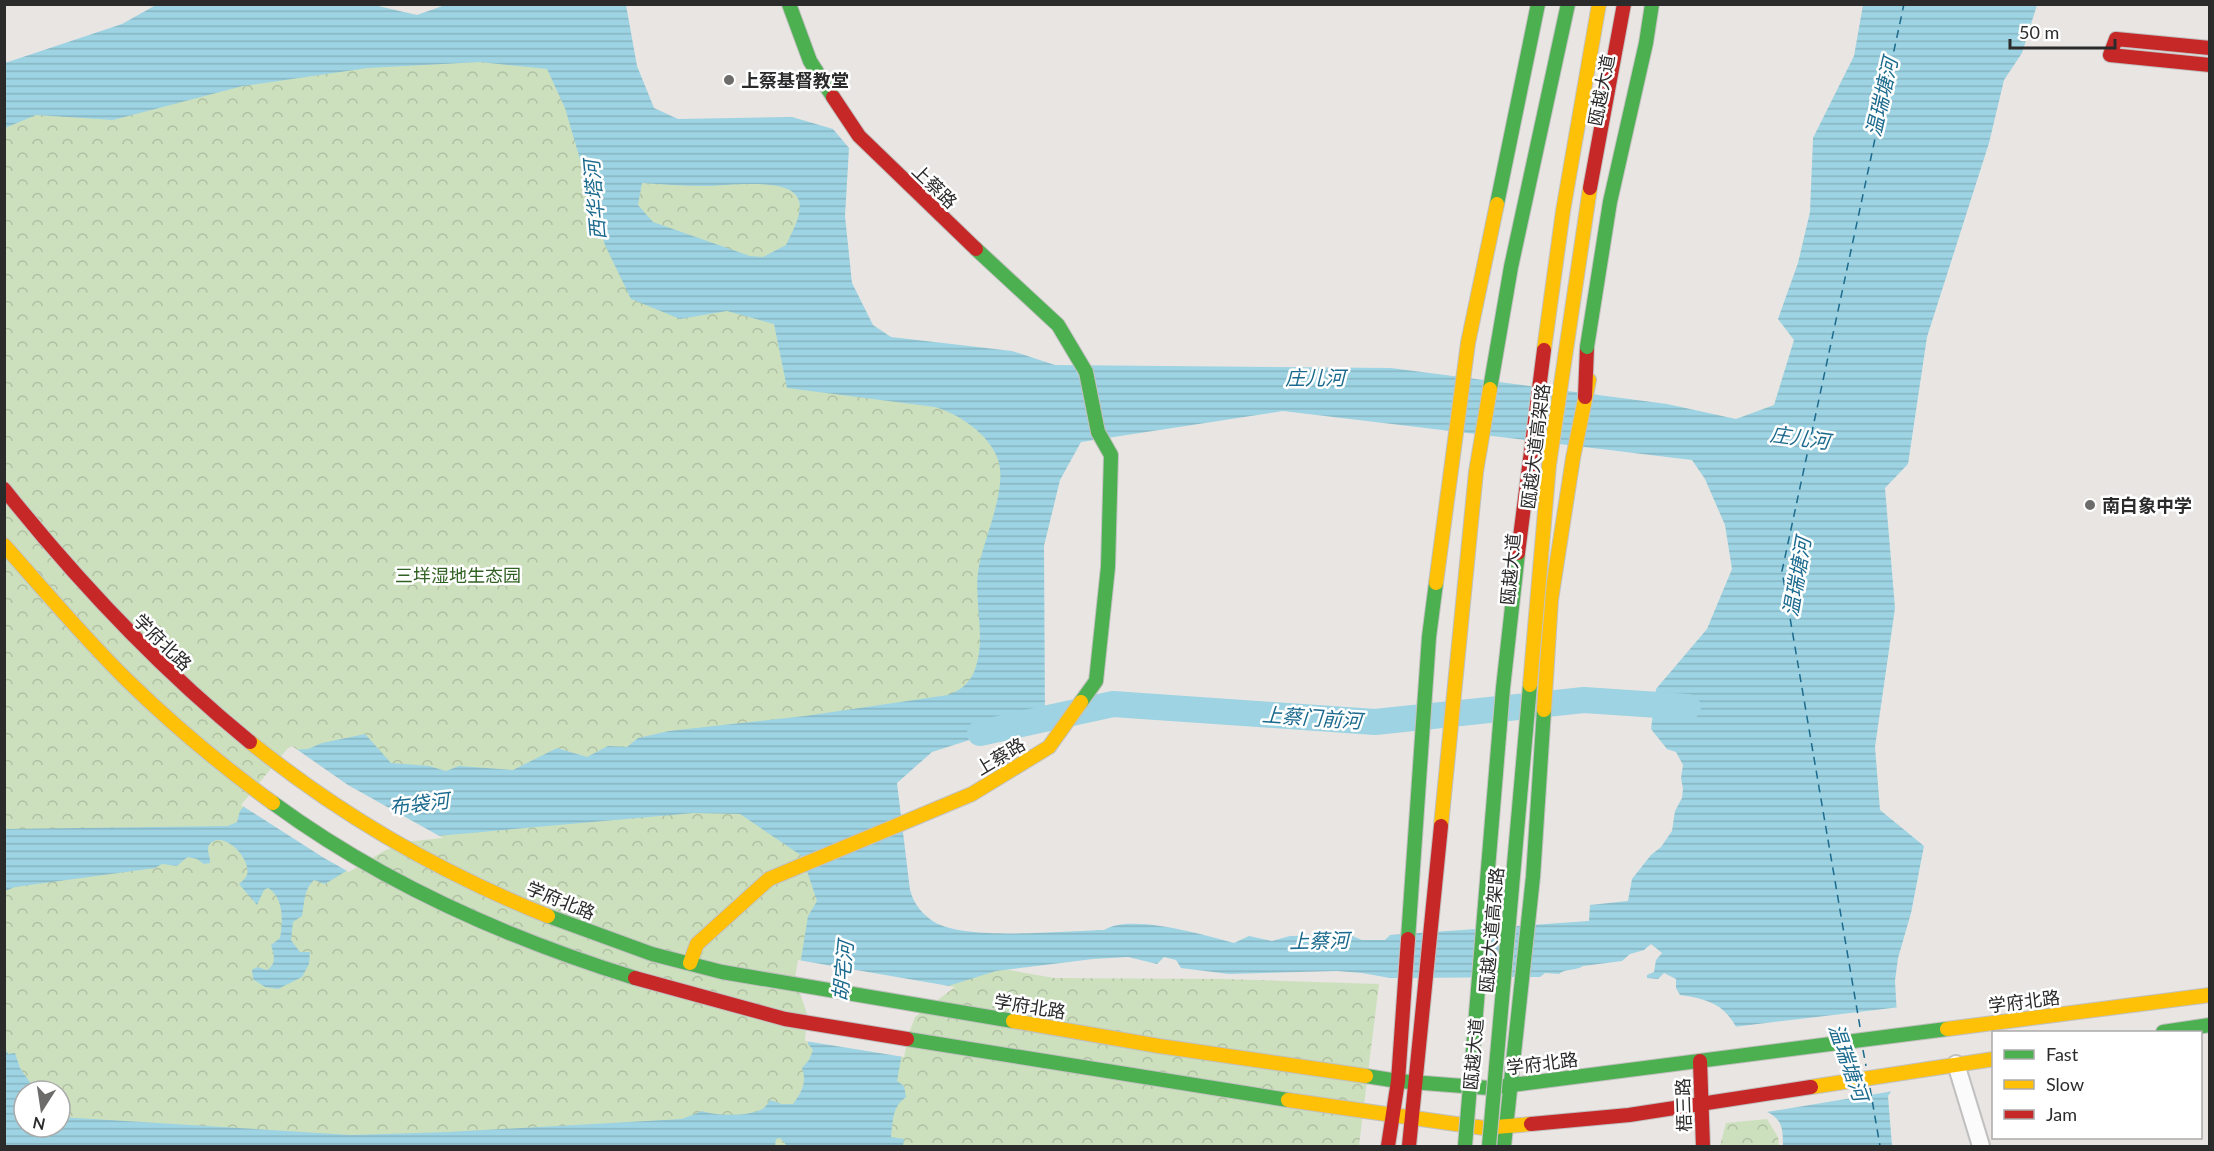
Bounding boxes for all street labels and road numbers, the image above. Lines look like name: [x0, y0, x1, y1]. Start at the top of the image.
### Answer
street label: 瓯越大道: [1583, 53, 1619, 127]
street label: 上蔡路: [908, 159, 962, 213]
street label: 瓯越大道高架路: [1516, 382, 1554, 510]
street label: 瓯越大道: [1496, 532, 1524, 606]
street label: 学府北路: [129, 609, 197, 675]
street label: 上蔡路: [971, 733, 1029, 779]
street label: 瓯越大道高架路: [1475, 866, 1507, 994]
street label: 学府北路: [524, 876, 598, 924]
street label: 学府北路: [1987, 986, 2061, 1016]
street label: 学府北路: [993, 990, 1067, 1022]
street label: 瓯越大道: [1459, 1017, 1487, 1091]
street label: 学府北路: [1505, 1048, 1579, 1078]
street label: 梧三路: [1671, 1078, 1695, 1132]

